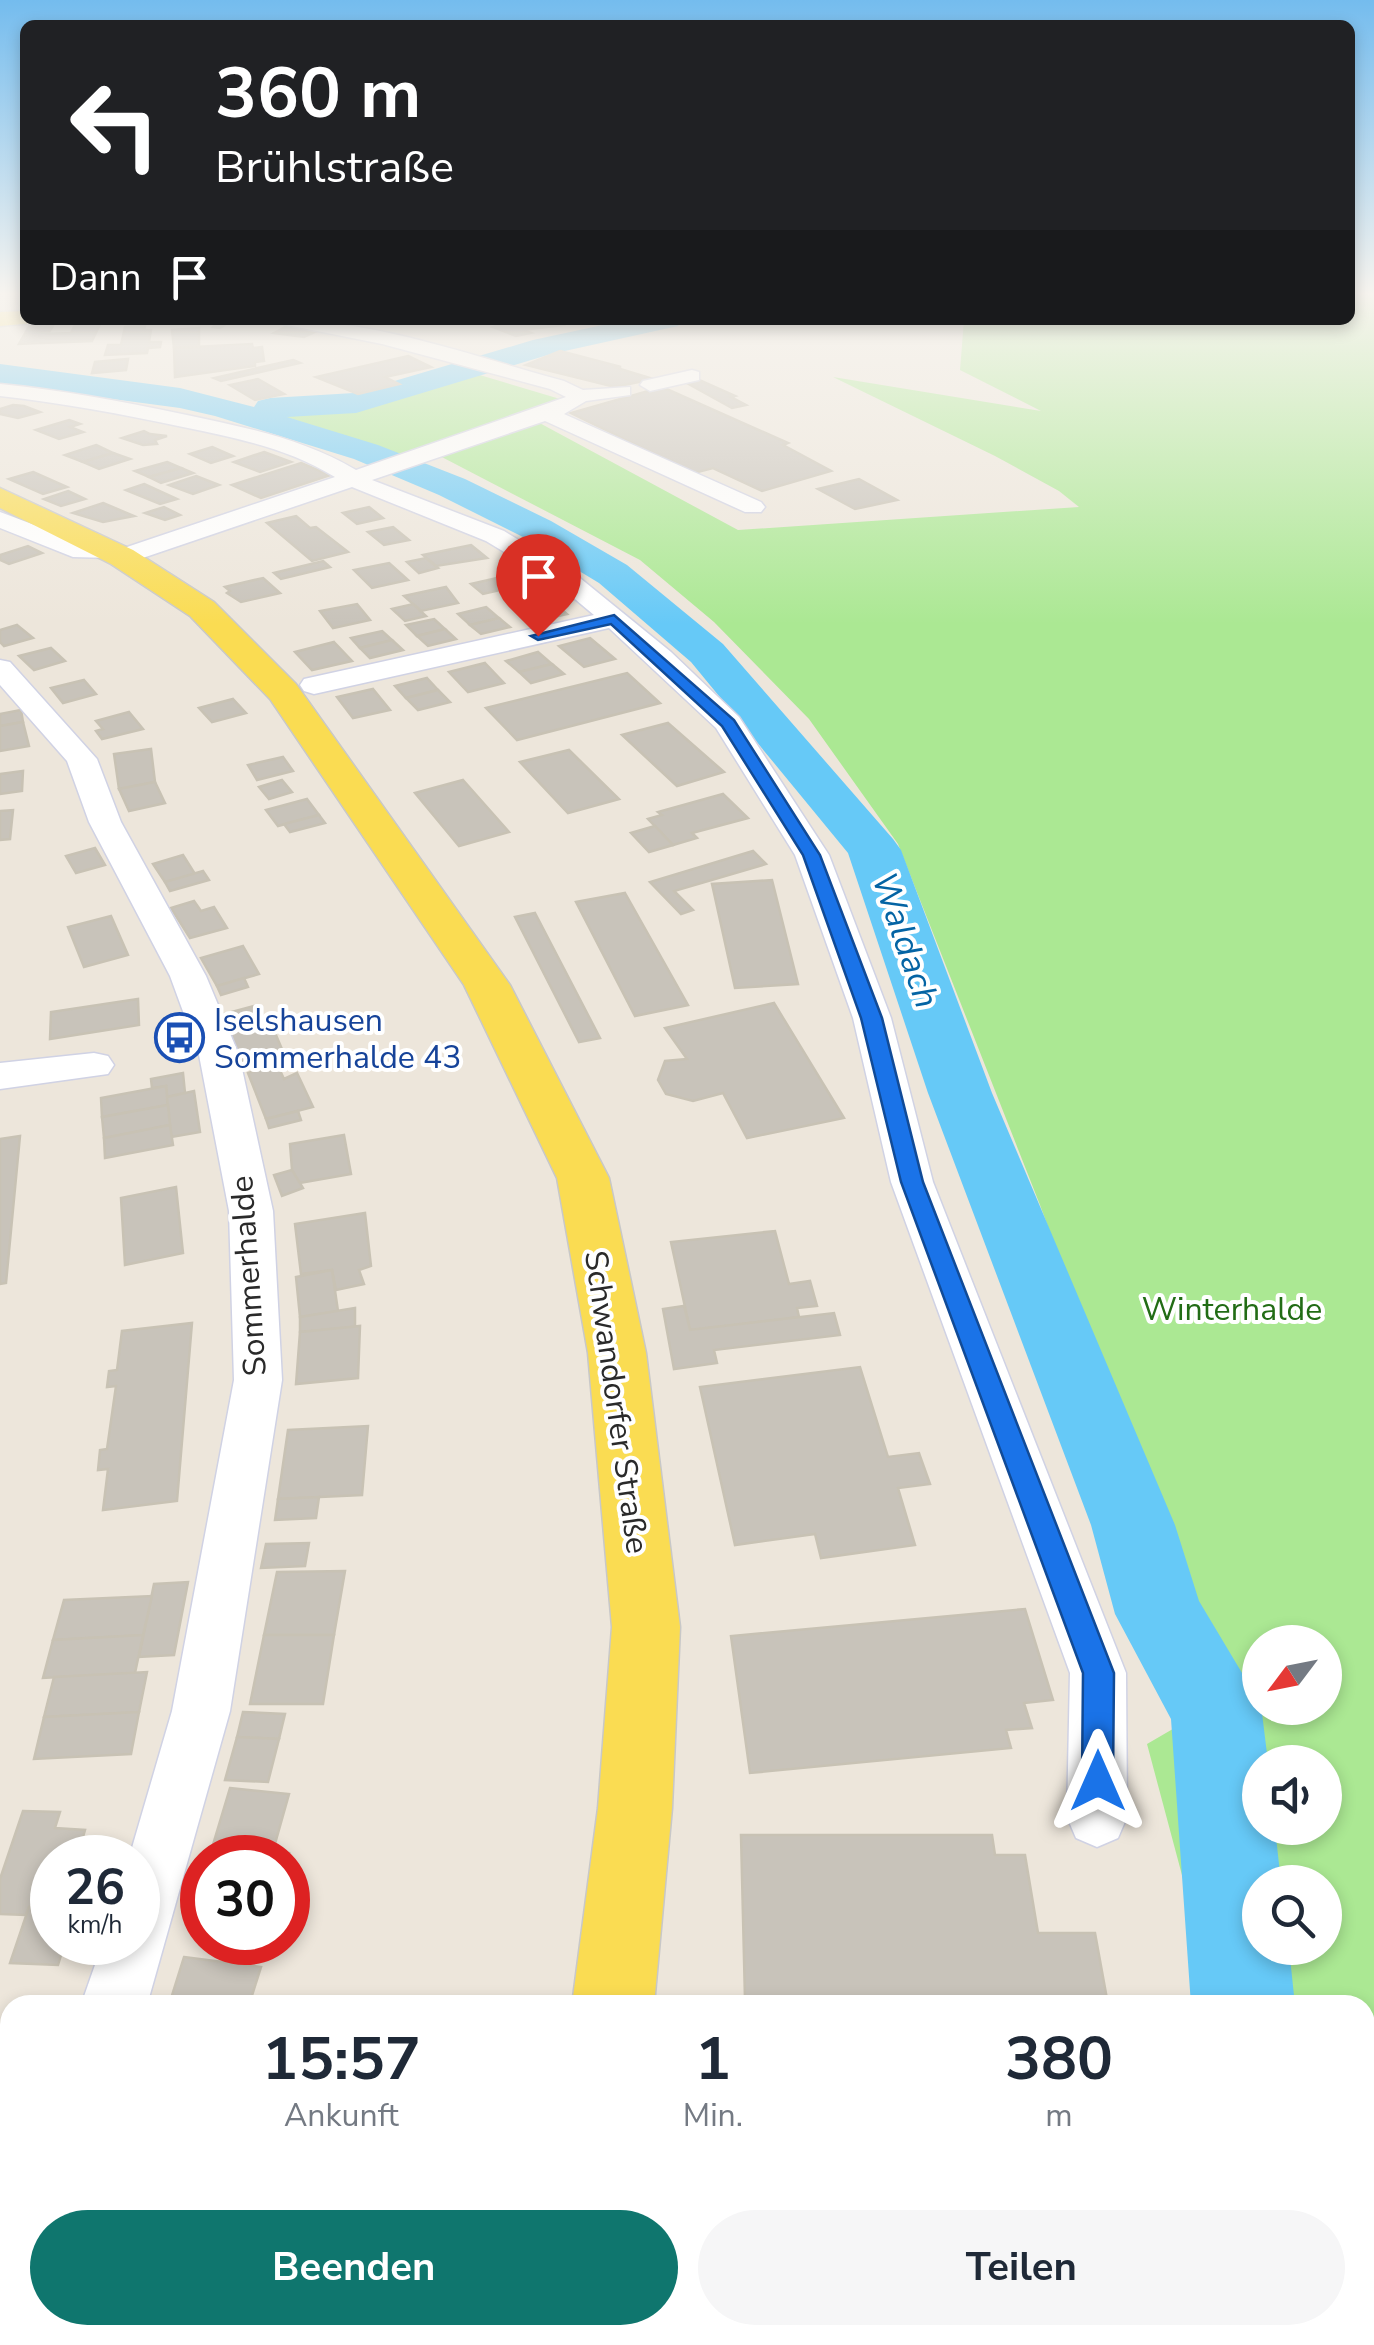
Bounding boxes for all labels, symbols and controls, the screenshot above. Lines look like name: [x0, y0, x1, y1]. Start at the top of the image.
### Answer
text: 360 m: [215, 46, 421, 142]
icon: left: [50, 60, 180, 190]
text: Brühlstraße: [215, 137, 454, 198]
icon: arrive: [162, 250, 217, 305]
text: Dann: [50, 252, 142, 303]
pin: [496, 534, 581, 637]
icon: arrive: [511, 549, 566, 604]
water label: Waldach: [860, 866, 951, 1014]
place label: Iselshausen Sommerhalde 43: [214, 999, 462, 1079]
bus stop icon: Iselshausen Sommerhalde 43: [153, 1012, 205, 1064]
street label: Sommerhalde: [220, 1174, 277, 1378]
street label: Schwandorfer Straße: [574, 1248, 659, 1556]
park label: Winterhalde: [1142, 1288, 1322, 1331]
north arrow: [1242, 1625, 1342, 1725]
map controls: [1242, 1625, 1342, 1965]
position arrow: [1046, 1729, 1150, 1833]
button: sound: [1242, 1745, 1342, 1845]
speed limit sign: 30: [180, 1835, 310, 1965]
text: 26: [65, 1853, 125, 1922]
button: search: [1242, 1865, 1342, 1965]
text: km/h: [67, 1908, 123, 1942]
text: 15:57: [262, 2018, 421, 2100]
text: 1: [695, 2018, 731, 2100]
text: 380: [1005, 2018, 1113, 2100]
text: Ankunft: [284, 2094, 399, 2137]
text: Min.: [683, 2094, 743, 2137]
text: m: [1045, 2094, 1073, 2137]
button: Beenden: [30, 2210, 678, 2325]
button: Teilen: [698, 2210, 1345, 2325]

